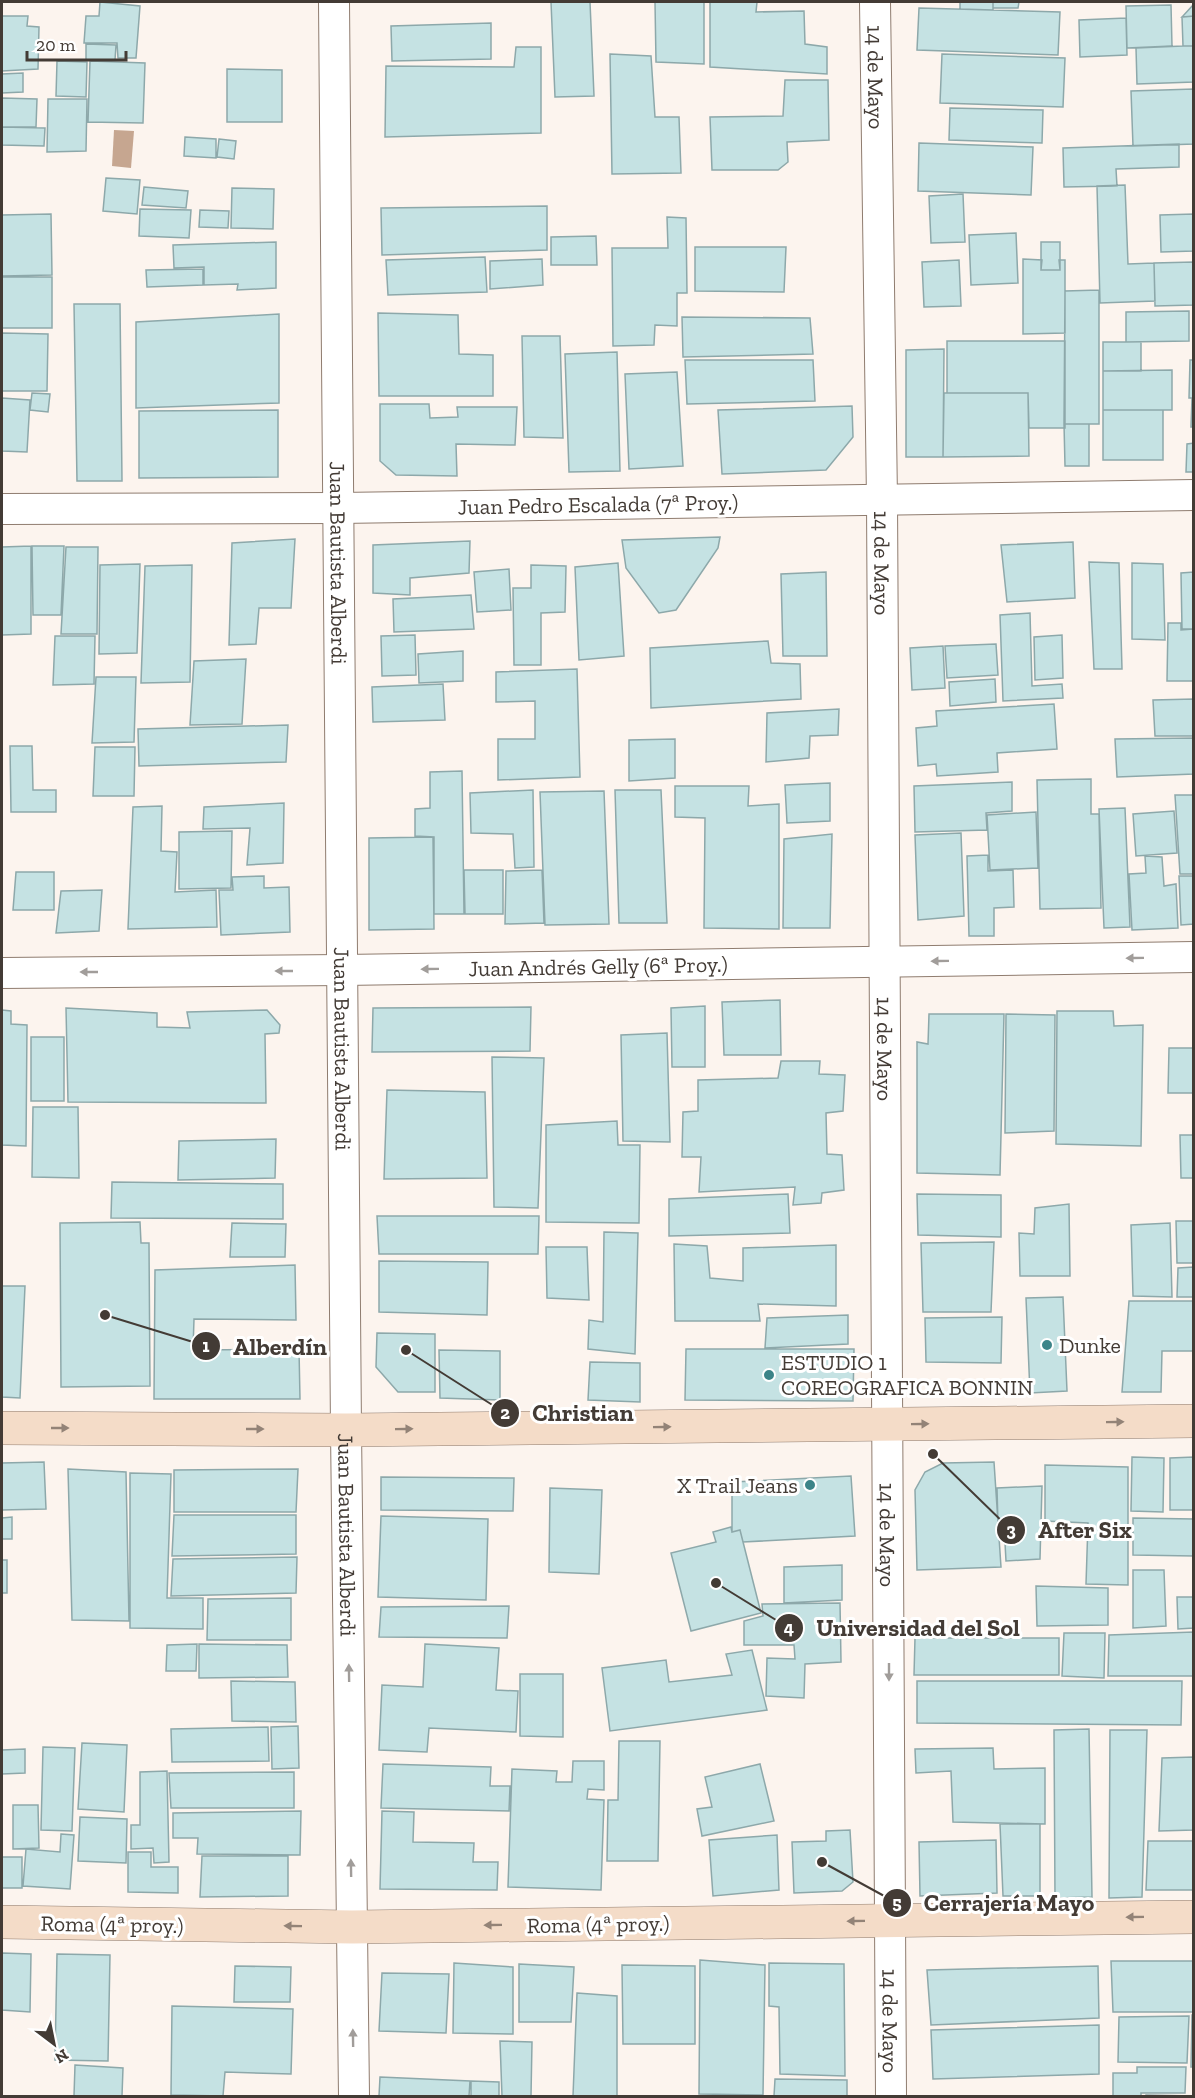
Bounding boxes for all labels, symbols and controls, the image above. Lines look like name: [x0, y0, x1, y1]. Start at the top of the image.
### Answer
scale bar: [27, 24, 126, 62]
street label: 14 de Mayo: [861, 25, 890, 129]
text: 20 m: [36, 34, 76, 56]
street label: Juan Bautista Alberdi: [324, 461, 353, 665]
street label: Juan Pedro Escalada (7ª Proy.): [457, 489, 739, 520]
street label: 14 de Mayo: [868, 511, 896, 615]
street label: Juan Bautista Alberdi: [328, 947, 357, 1151]
street label: Juan Andrés Gelly (6ª Proy.): [468, 951, 728, 982]
one-way arrow: [1126, 953, 1145, 962]
one-way arrow: [931, 956, 950, 966]
one-way arrow: [421, 964, 440, 974]
one-way arrow: [275, 966, 294, 976]
one-way arrow: [80, 967, 99, 977]
street label: 14 de Mayo: [871, 997, 898, 1101]
callout: Alberdín: [191, 1325, 339, 1367]
text: Alberdín: [233, 1332, 327, 1361]
place label: Dunke: [1059, 1332, 1121, 1359]
text: 1: [202, 1335, 210, 1357]
marker: Dunke: [1040, 1338, 1054, 1352]
place label: ESTUDIO 1 COREOGRAFICA BONNIN: [781, 1349, 1033, 1401]
marker: ESTUDIO 1 COREOGRAFICA BONNIN: [762, 1368, 776, 1382]
callout: Christian: [490, 1392, 646, 1434]
text: Christian: [532, 1398, 634, 1427]
text: 2: [500, 1402, 510, 1424]
one-way arrow: [1106, 1417, 1125, 1426]
one-way arrow: [911, 1419, 930, 1429]
one-way arrow: [653, 1422, 672, 1431]
one-way arrow: [50, 1423, 69, 1433]
one-way arrow: [395, 1424, 414, 1434]
one-way arrow: [245, 1425, 264, 1434]
street label: Juan Bautista Alberdi: [332, 1433, 361, 1637]
place label: X Trail Jeans: [677, 1472, 798, 1499]
marker: X Trail Jeans: [803, 1478, 817, 1492]
street label: 14 de Mayo: [874, 1483, 901, 1587]
callout: After Six: [996, 1509, 1144, 1551]
text: After Six: [1038, 1515, 1132, 1544]
text: 3: [1006, 1519, 1016, 1541]
callout: Universidad del Sol: [774, 1607, 1032, 1649]
text: Universidad del Sol: [816, 1613, 1020, 1642]
text: 4: [784, 1617, 794, 1639]
one-way arrow: [884, 1662, 894, 1681]
one-way arrow: [344, 1664, 354, 1683]
one-way arrow: [346, 1859, 356, 1878]
callout: Cerrajería Mayo: [882, 1882, 1107, 1924]
text: Cerrajería Mayo: [924, 1888, 1095, 1917]
text: 5: [892, 1892, 902, 1914]
street label: Roma (4ª proy.): [40, 1910, 184, 1939]
street label: Roma (4ª proy.): [526, 1910, 670, 1939]
one-way arrow: [1126, 1912, 1145, 1922]
one-way arrow: [847, 1916, 866, 1926]
one-way arrow: [484, 1920, 503, 1930]
one-way arrow: [284, 1921, 303, 1931]
street label: 14 de Mayo: [876, 1969, 904, 2073]
north arrow: [24, 2014, 84, 2074]
one-way arrow: [348, 2029, 358, 2048]
text: N: [51, 2045, 72, 2068]

